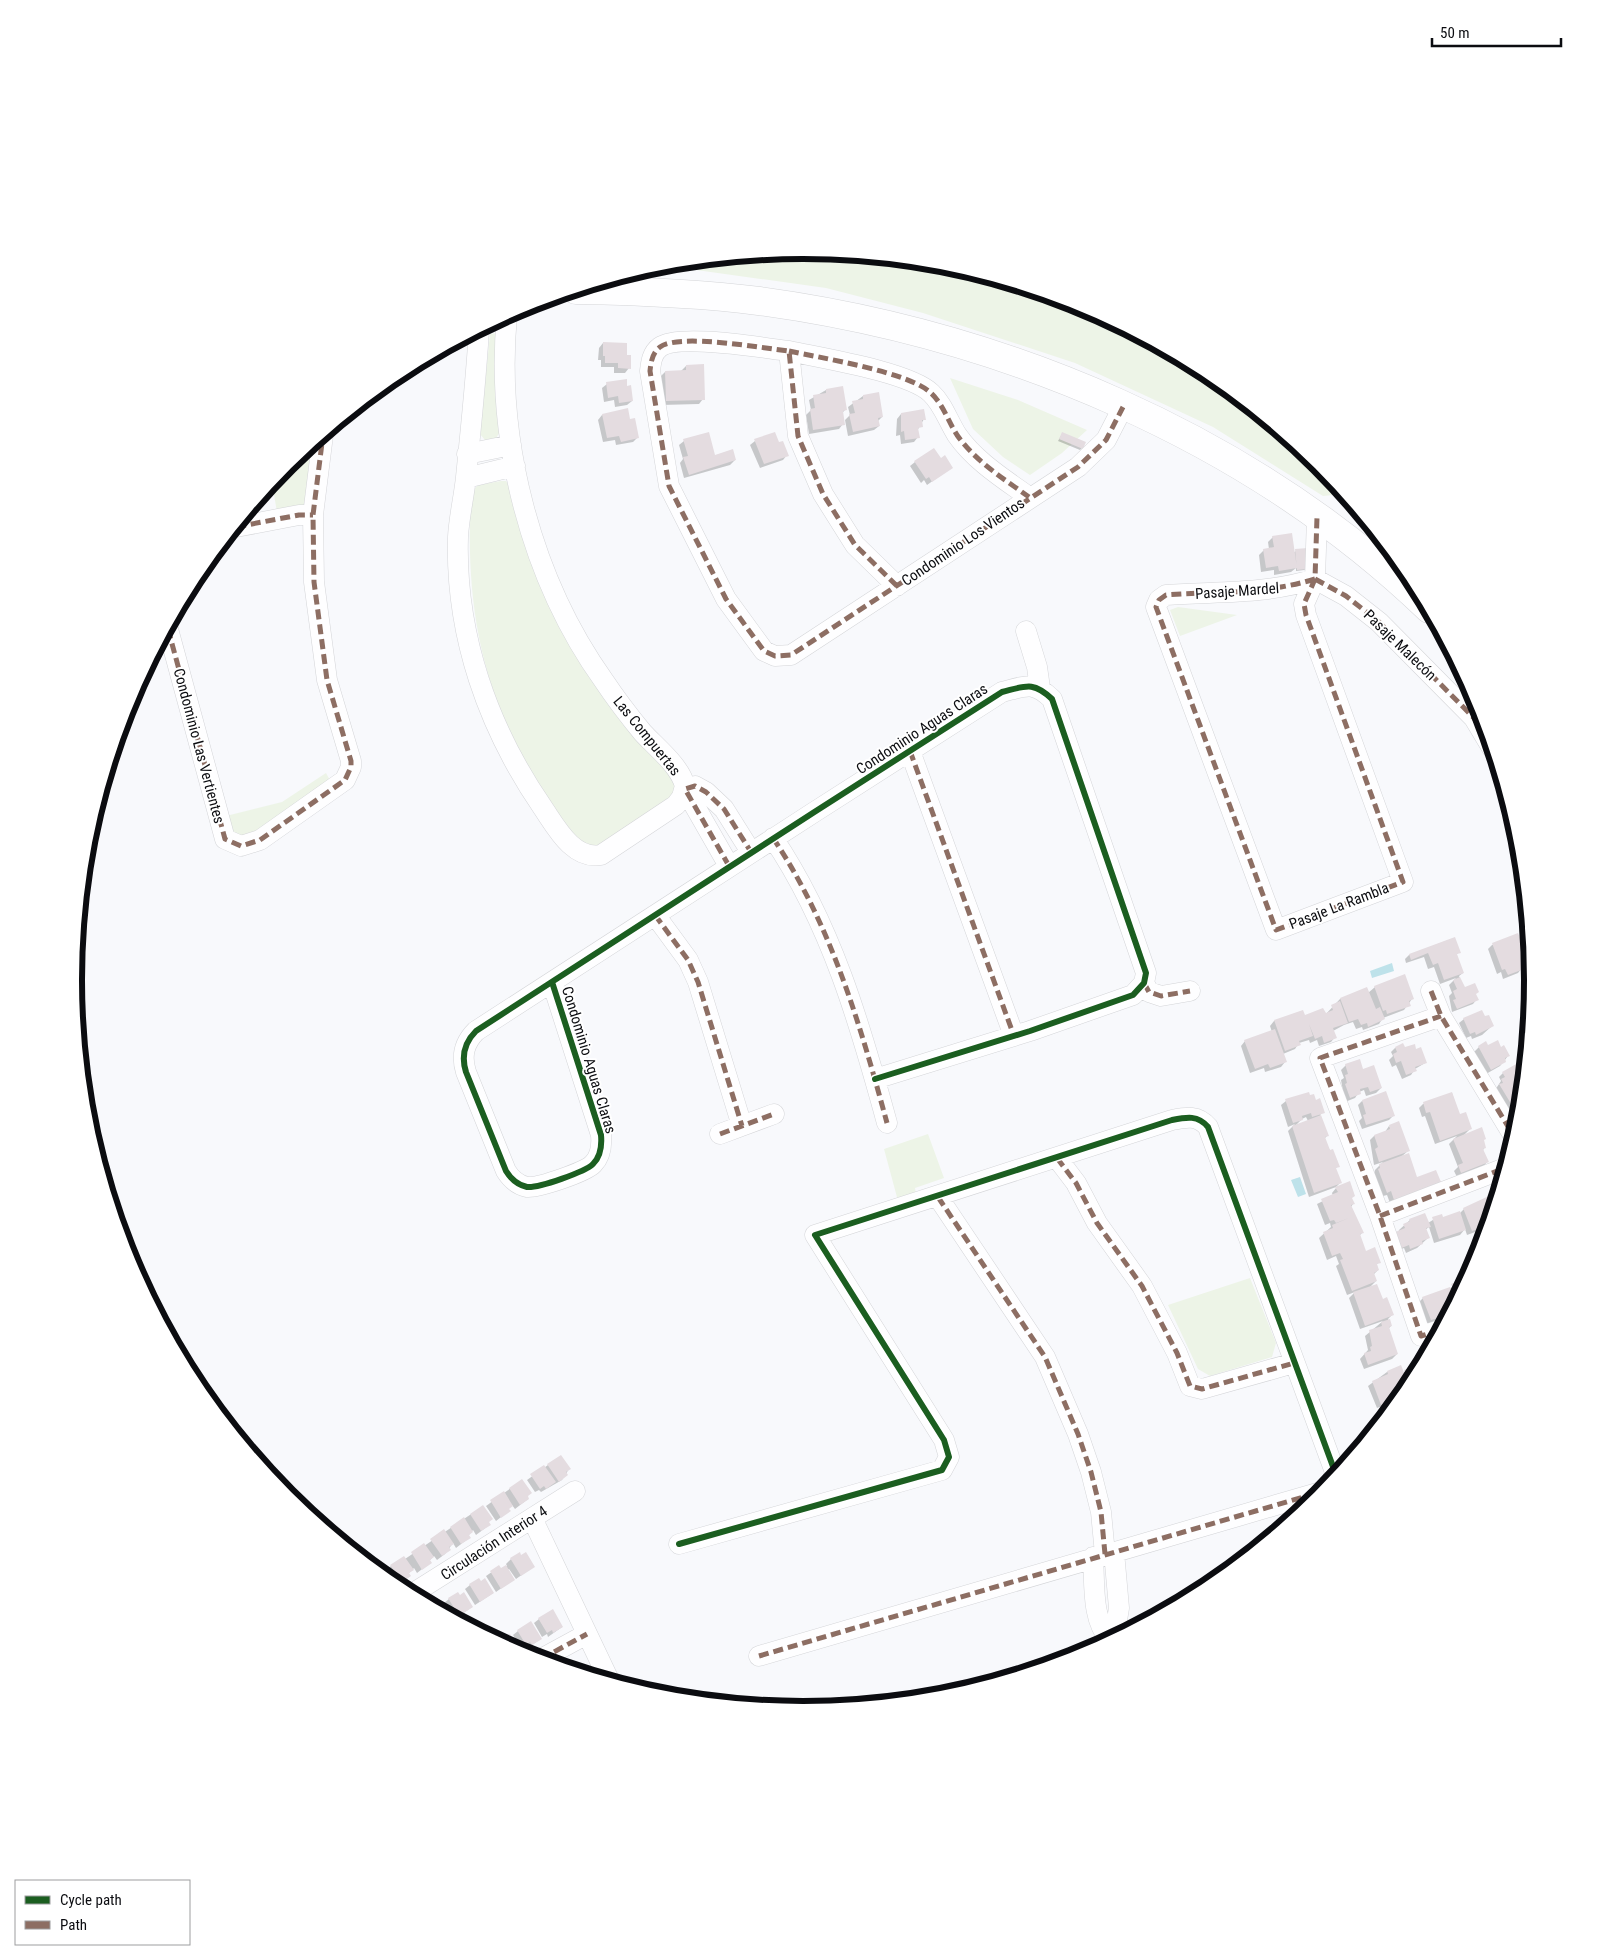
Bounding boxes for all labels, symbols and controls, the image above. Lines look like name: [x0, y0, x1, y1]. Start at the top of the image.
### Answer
scale bar: [1432, 15, 1561, 47]
text: 50 m: [1440, 24, 1470, 42]
street label: Condominio Los Vientos: [898, 494, 1028, 590]
street label: Pasaje Mardel: [1194, 579, 1280, 603]
street label: Pasaje Malecón: [1360, 606, 1440, 684]
street label: Condominio Las Vertientes: [170, 666, 228, 826]
street label: Condominio Aguas Claras: [853, 680, 991, 778]
street label: Las Compuertas: [609, 693, 685, 779]
street label: Pasaje La Rambla: [1287, 879, 1391, 933]
street label: Condominio Aguas Claras: [558, 984, 620, 1136]
street label: Circulación Interior 4: [437, 1502, 551, 1584]
legend: [15, 1880, 190, 1945]
text: Cycle path: [60, 1891, 122, 1909]
text: Path: [60, 1916, 87, 1934]

